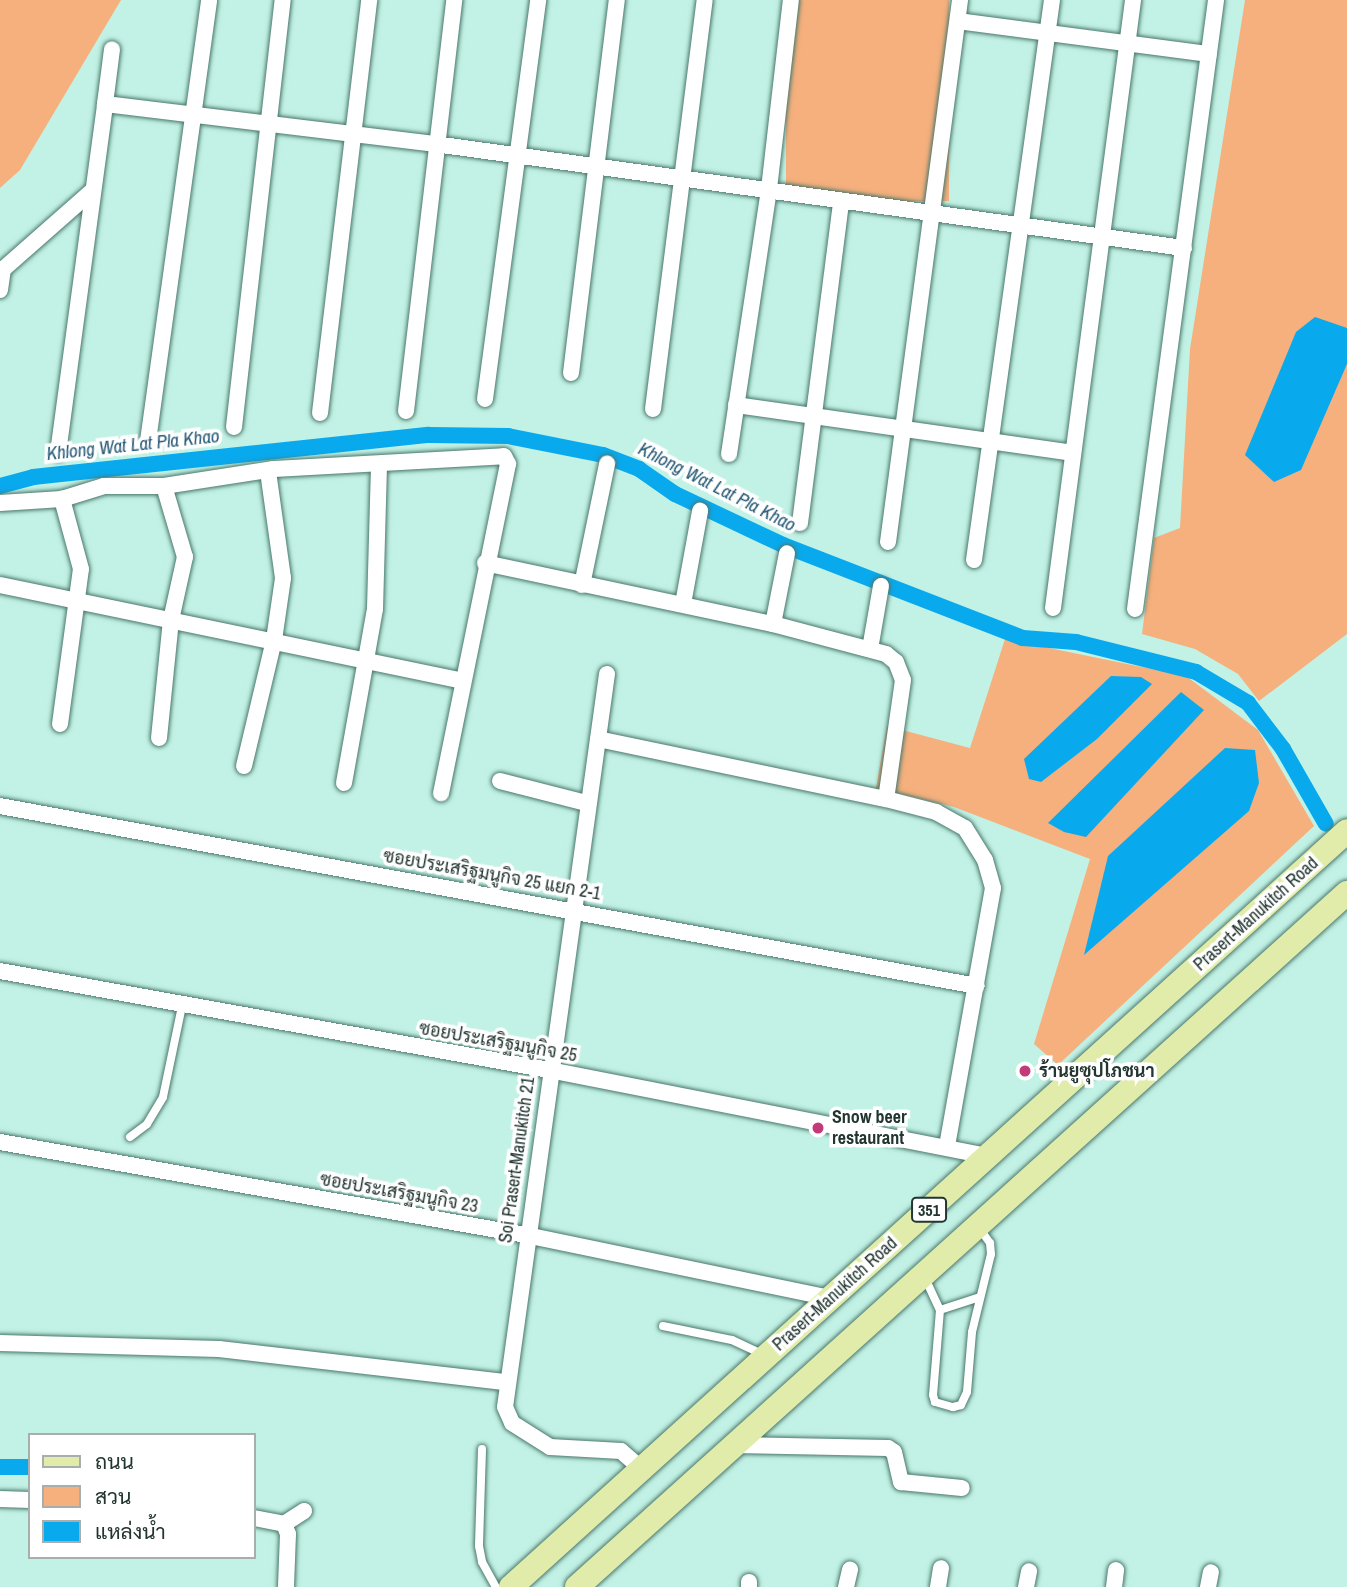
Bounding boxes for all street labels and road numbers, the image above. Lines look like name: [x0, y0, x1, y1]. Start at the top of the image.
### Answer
street label: ซอยประเสริฐมนูกิจ 25 แยก 2-1: [382, 845, 602, 905]
street label: Prasert-Manukitch Road: [1189, 852, 1323, 976]
street label: ซอยประเสริฐมนูกิจ 25: [417, 1017, 579, 1067]
street label: Soi Prasert-Manukitch 21: [495, 1076, 539, 1244]
street label: ซอยประเสริฐมนูกิจ 23: [318, 1168, 480, 1218]
road number: 351: [910, 1198, 948, 1222]
street label: Prasert-Manukitch Road: [768, 1232, 902, 1356]

